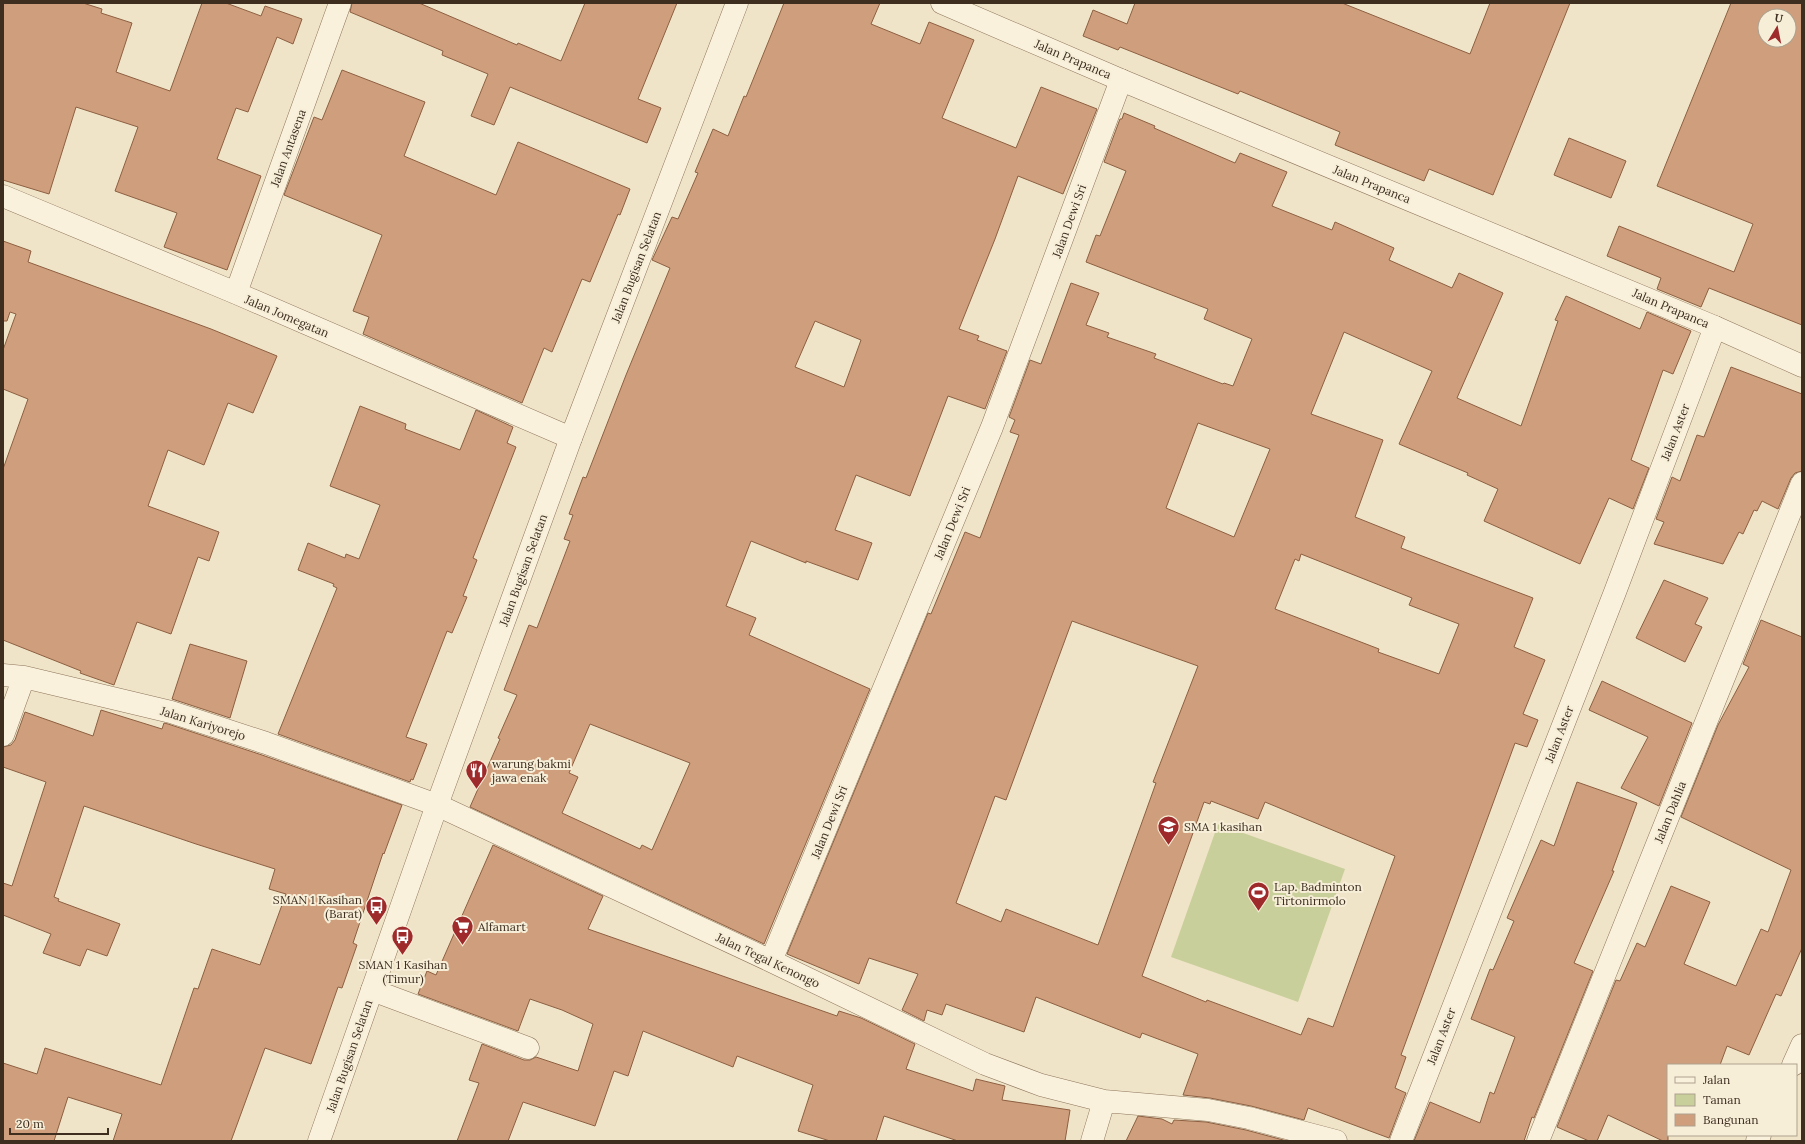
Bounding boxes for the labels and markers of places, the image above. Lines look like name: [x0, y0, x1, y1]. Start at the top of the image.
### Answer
place label: warung bakmi jawa enak: [490, 756, 571, 785]
restaurant icon: warung bakmi jawa enak: [464, 757, 490, 790]
school or university icon: SMA 1 kasihan: [1155, 813, 1181, 846]
place label: SMA 1 kasihan: [1184, 819, 1262, 834]
place label: Lap. Badminton Tirtonirmolo: [1274, 879, 1362, 908]
sports icon: Lap. Badminton Tirtonirmolo: [1245, 880, 1271, 913]
place label: SMAN 1 Kasihan (Barat): [273, 892, 362, 922]
bus stop icon: SMAN 1 Kasihan (Barat): [364, 893, 390, 926]
supermarket icon: Alfamart: [449, 913, 475, 946]
place label: Alfamart: [477, 919, 526, 934]
bus stop icon: SMAN 1 Kasihan (Timur): [390, 924, 416, 957]
place label: SMAN 1 Kasihan (Timur): [358, 957, 448, 987]

